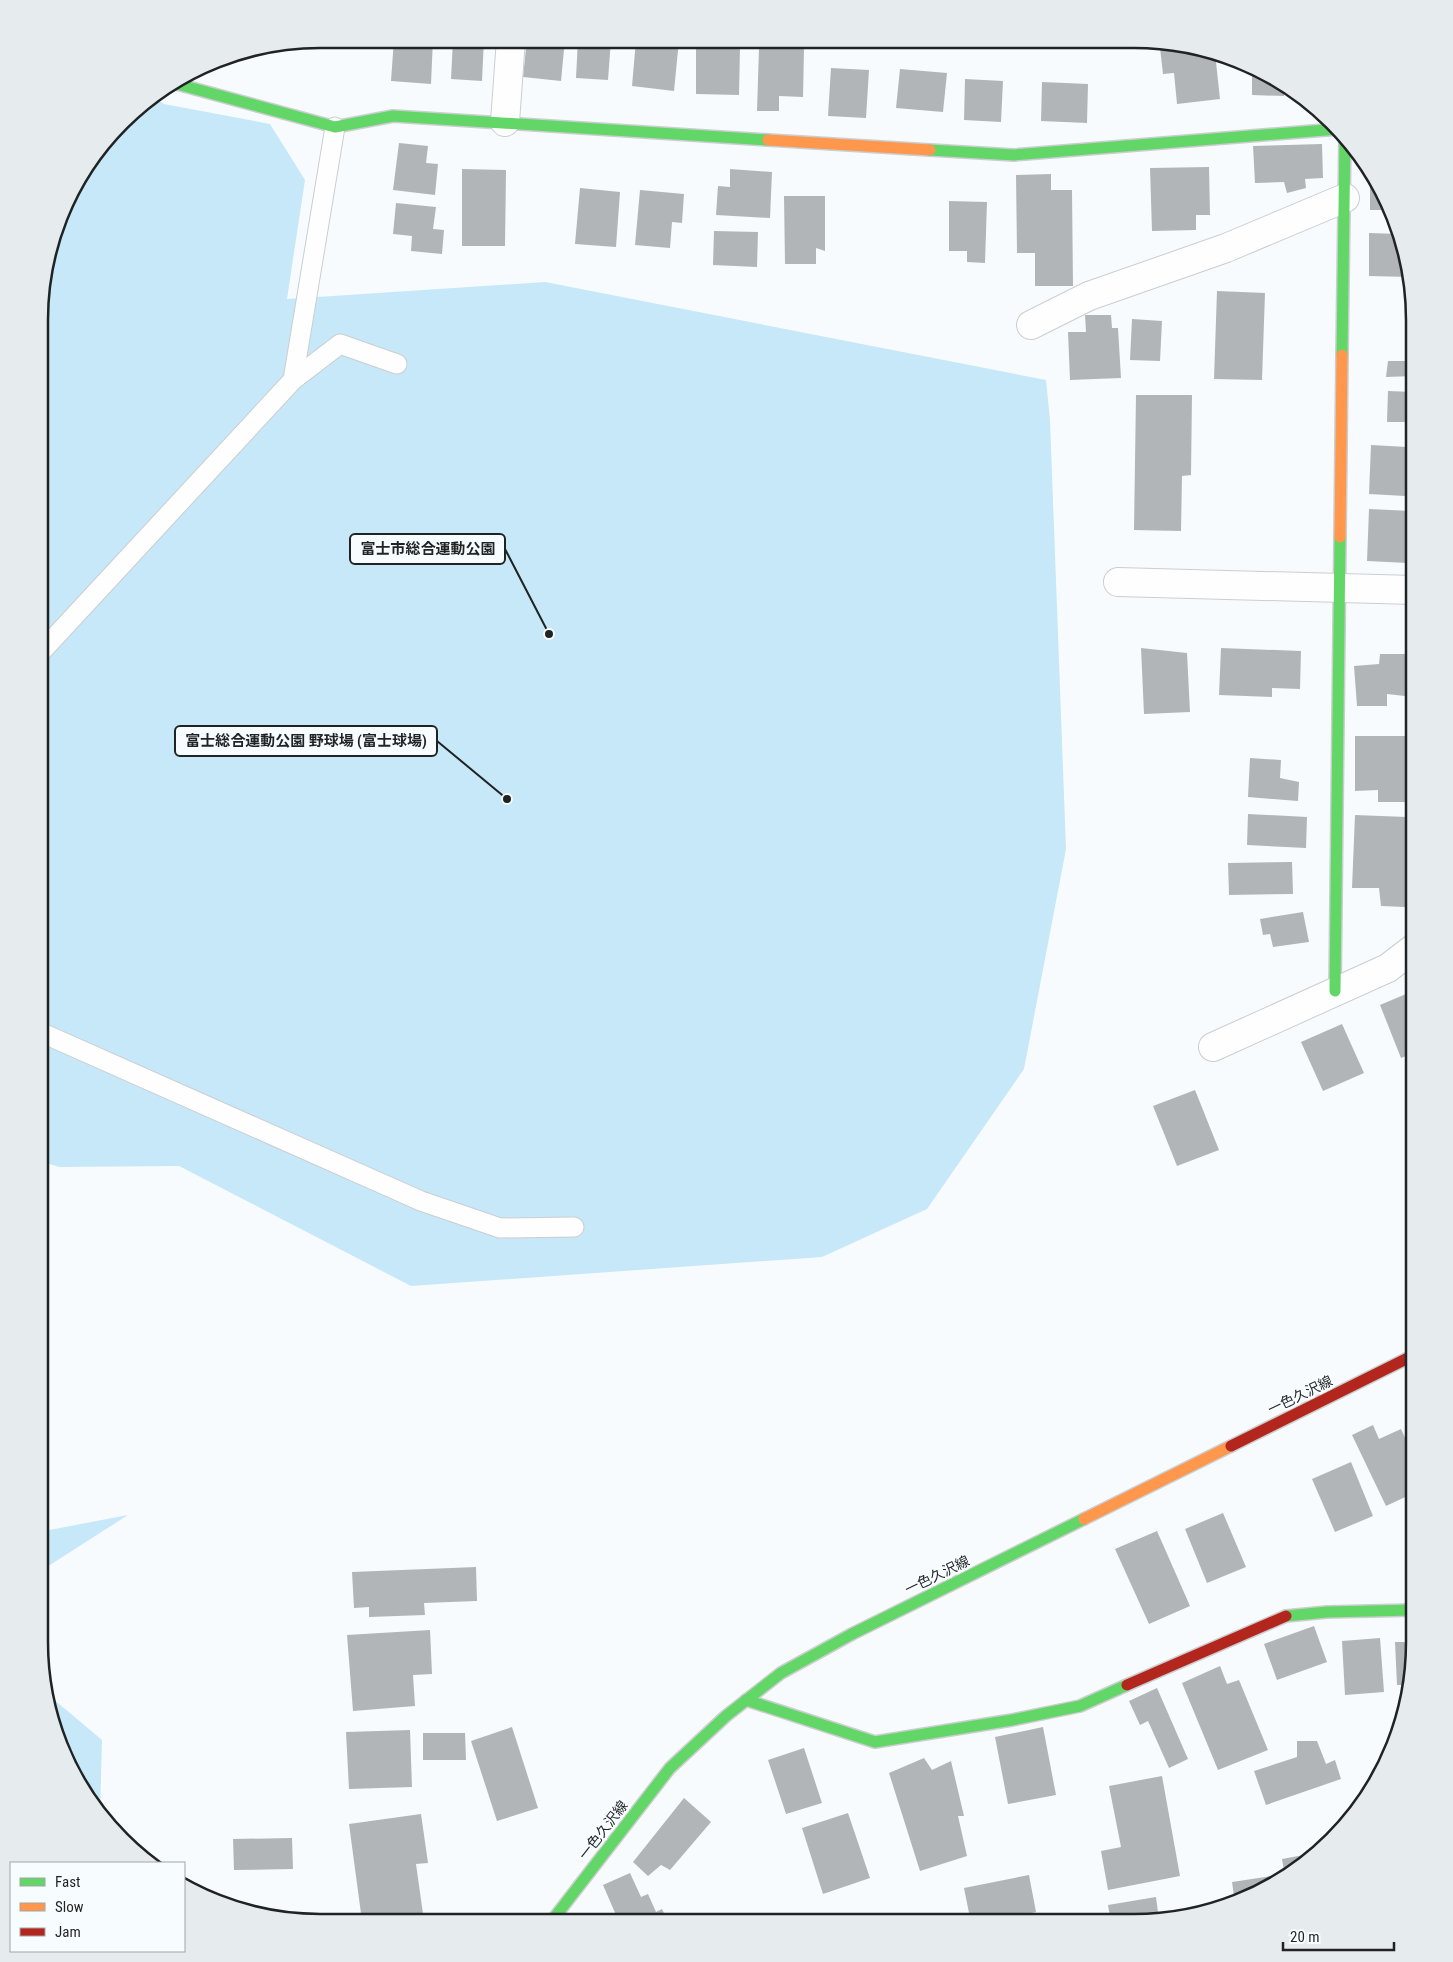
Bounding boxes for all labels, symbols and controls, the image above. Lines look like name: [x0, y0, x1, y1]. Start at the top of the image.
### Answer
callout: 富士市総合運動公園: [350, 534, 505, 564]
text: 富士市総合運動公園: [360, 540, 496, 558]
callout: 富士総合運動公園 野球場 (富士球場): [175, 726, 437, 756]
text: 富士総合運動公園 野球場 (富士球場): [185, 732, 427, 750]
street label: 一色久沢線: [1265, 1372, 1335, 1418]
street label: 一色久沢線: [902, 1552, 972, 1598]
street label: 一色久沢線: [575, 1797, 631, 1863]
legend: [10, 1862, 185, 1952]
text: Fast: [55, 1873, 80, 1891]
text: Slow: [55, 1898, 84, 1916]
scale bar: [1283, 1920, 1394, 1952]
text: Jam: [55, 1923, 81, 1941]
text: 20 m: [1290, 1928, 1320, 1946]

